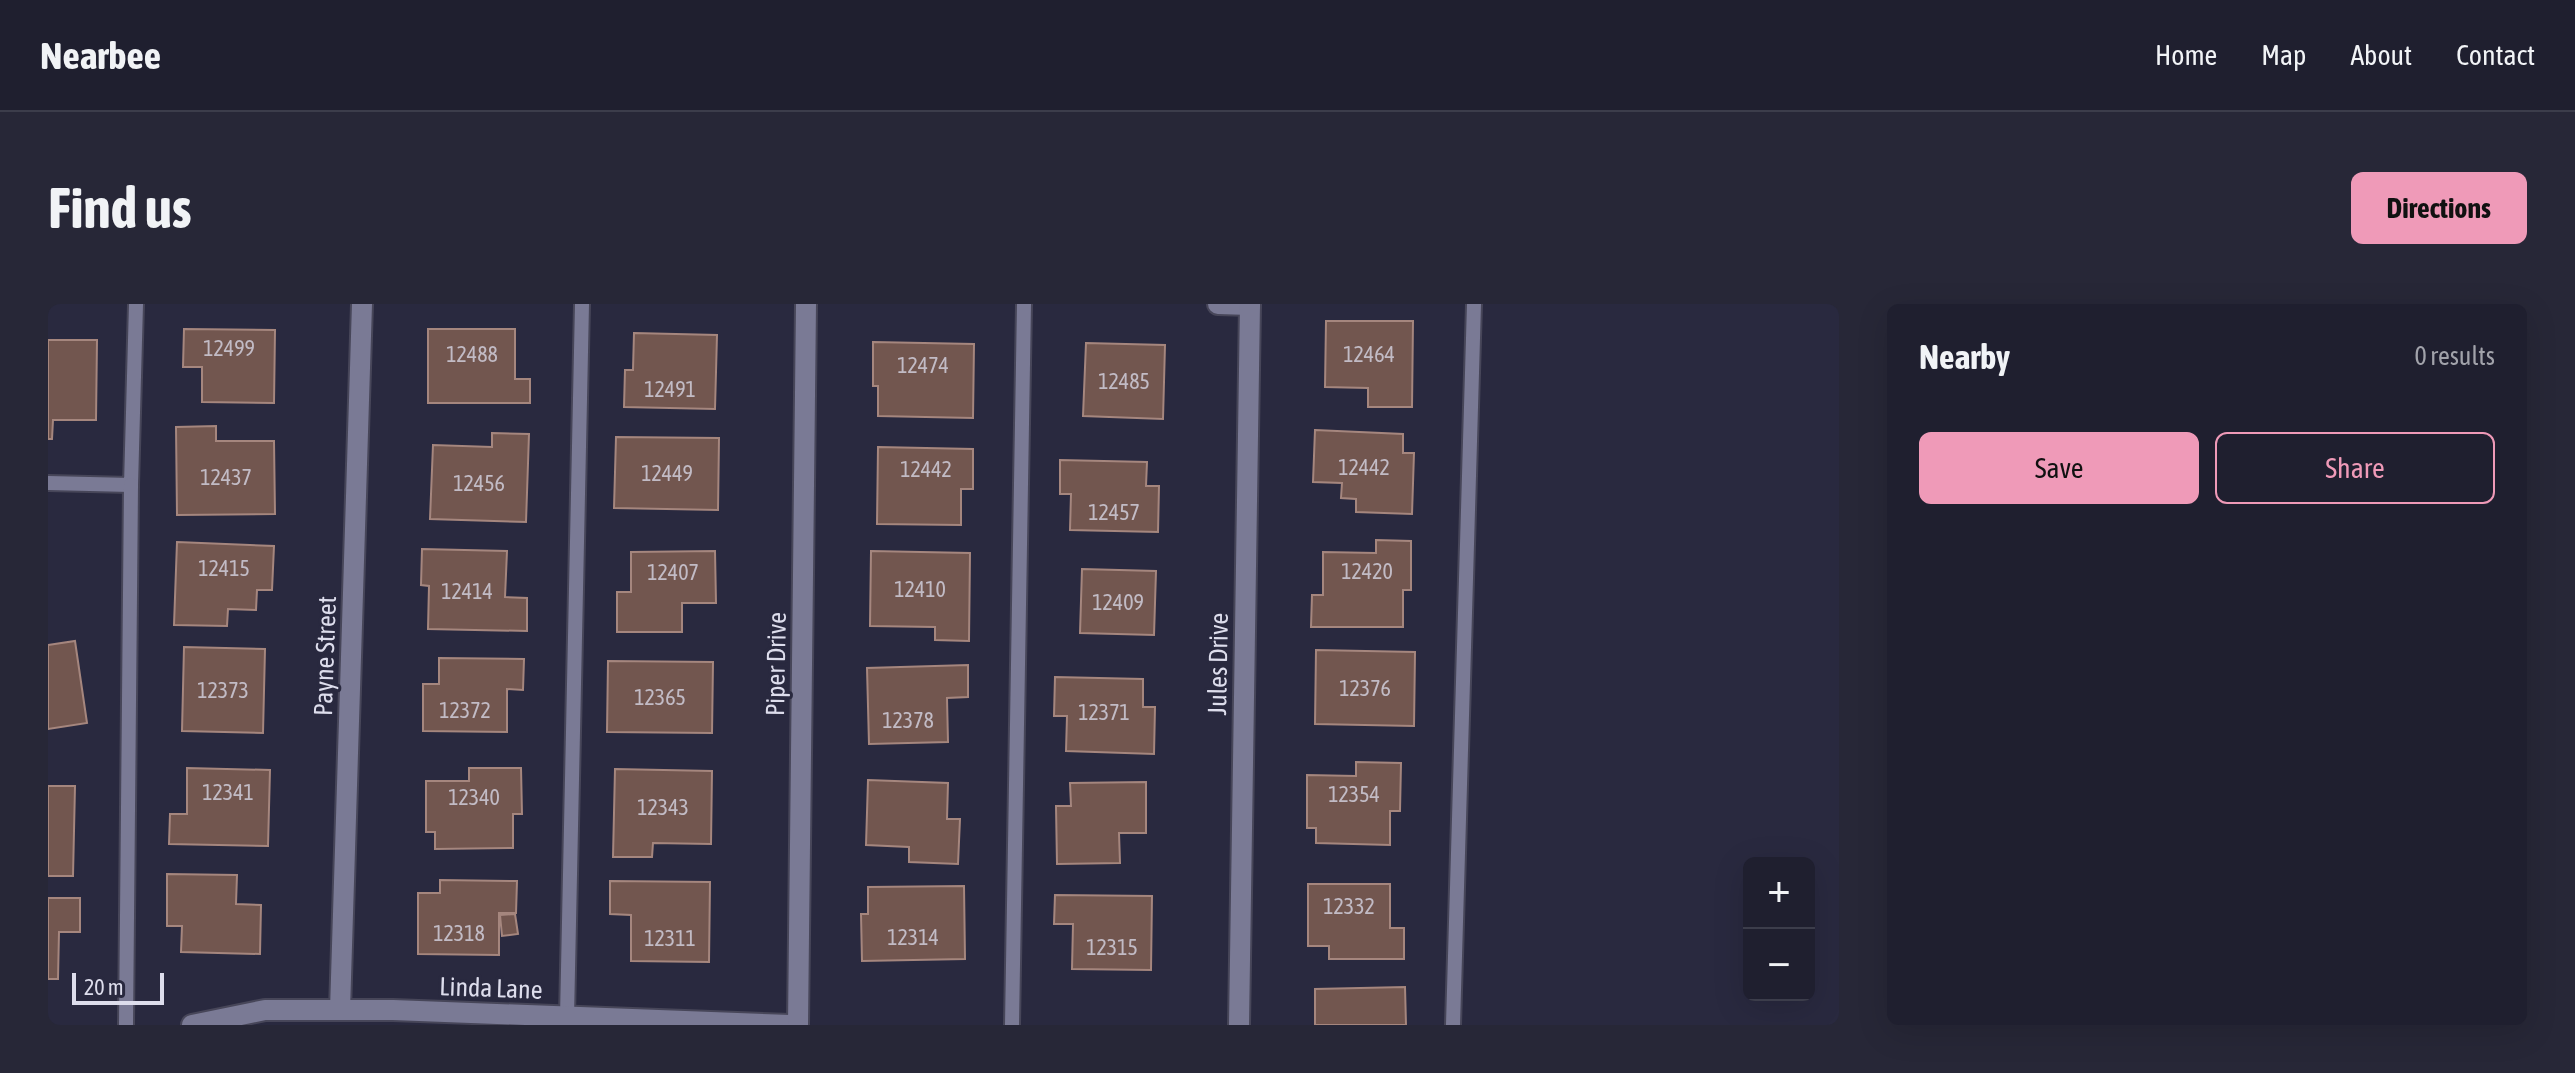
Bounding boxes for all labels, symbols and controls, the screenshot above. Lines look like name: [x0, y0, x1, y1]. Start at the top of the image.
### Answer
text: Nearbee: [40, 34, 161, 77]
text: Home: [2155, 39, 2217, 71]
text: Map: [2261, 39, 2306, 71]
text: About: [2350, 39, 2412, 71]
text: Contact: [2456, 39, 2535, 71]
button: Directions: [2351, 172, 2527, 244]
text: Find us: [48, 176, 192, 240]
house number: 12499: [203, 335, 255, 361]
text: Nearby: [1919, 337, 2010, 376]
house number: 12488: [446, 341, 498, 367]
house number: 12464: [1343, 341, 1395, 367]
text: 0 results: [2414, 341, 2495, 371]
house number: 12474: [897, 352, 949, 378]
house number: 12485: [1098, 368, 1150, 394]
house number: 12491: [644, 376, 696, 402]
button: Save: [1919, 432, 2199, 504]
button: Share: [2215, 432, 2495, 504]
house number: 12442: [1338, 454, 1390, 480]
house number: 12442: [900, 456, 952, 482]
house number: 12449: [641, 460, 693, 486]
house number: 12437: [200, 464, 252, 490]
house number: 12456: [453, 470, 505, 496]
house number: 12457: [1088, 499, 1140, 525]
house number: 12415: [198, 555, 250, 581]
house number: 12420: [1341, 558, 1393, 584]
house number: 12407: [647, 559, 699, 585]
house number: 12410: [894, 576, 946, 602]
house number: 12414: [441, 578, 493, 604]
house number: 12409: [1092, 589, 1144, 615]
street label: Payne Street: [308, 595, 342, 717]
street label: Piper Drive: [760, 612, 792, 716]
street label: Jules Drive: [1202, 612, 1234, 716]
house number: 12376: [1339, 675, 1391, 701]
house number: 12373: [197, 677, 249, 703]
house number: 12365: [634, 684, 686, 710]
house number: 12372: [439, 697, 491, 723]
house number: 12371: [1078, 699, 1130, 725]
house number: 12378: [882, 707, 934, 733]
house number: 12341: [202, 779, 254, 805]
house number: 12354: [1328, 781, 1380, 807]
house number: 12340: [448, 784, 500, 810]
house number: 12343: [637, 794, 689, 820]
map controls: [1743, 857, 1815, 1001]
button: +: [1743, 857, 1815, 929]
house number: 12332: [1323, 893, 1375, 919]
house number: 12318: [433, 920, 485, 946]
house number: 12314: [887, 924, 939, 950]
house number: 12311: [644, 925, 696, 951]
button: −: [1743, 929, 1815, 1001]
house number: 12315: [1086, 934, 1138, 960]
scale bar: [72, 969, 164, 1005]
street label: Linda Lane: [439, 971, 543, 1005]
text: 20 m: [84, 974, 124, 1000]

